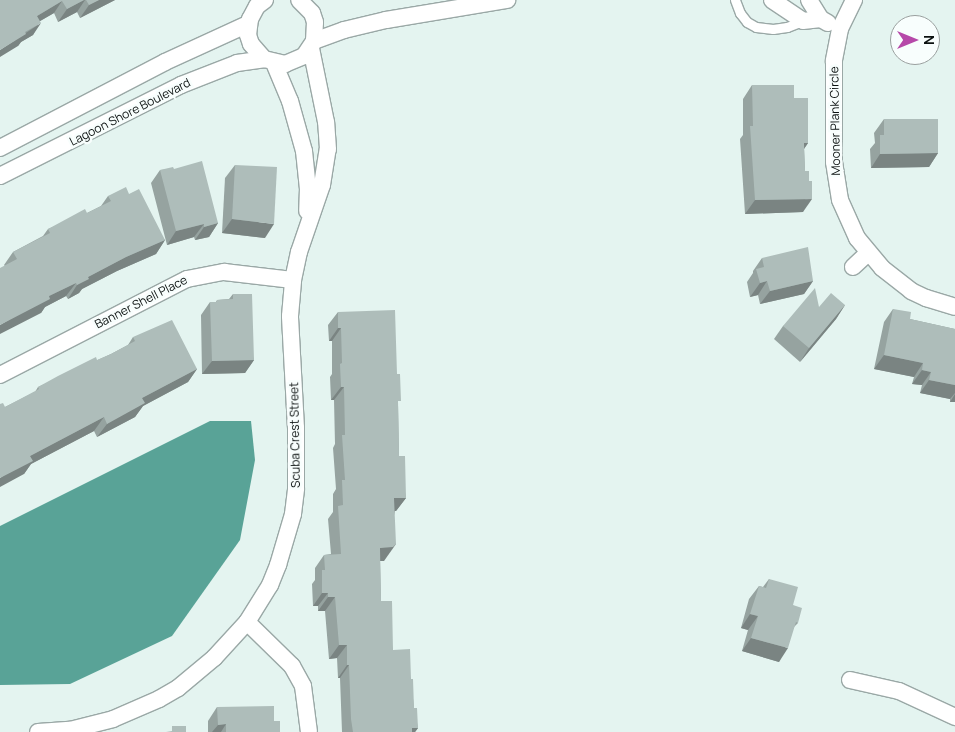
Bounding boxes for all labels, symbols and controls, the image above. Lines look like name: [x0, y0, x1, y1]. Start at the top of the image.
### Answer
north arrow: [890, 15, 940, 65]
text: N: [920, 35, 939, 45]
street label: Mooner Plank Circle: [827, 66, 843, 176]
street label: Lagoon Shore Boulevard: [67, 75, 193, 149]
street label: Banner Shell Place: [92, 272, 190, 332]
street label: Scuba Crest Street: [287, 382, 303, 488]

